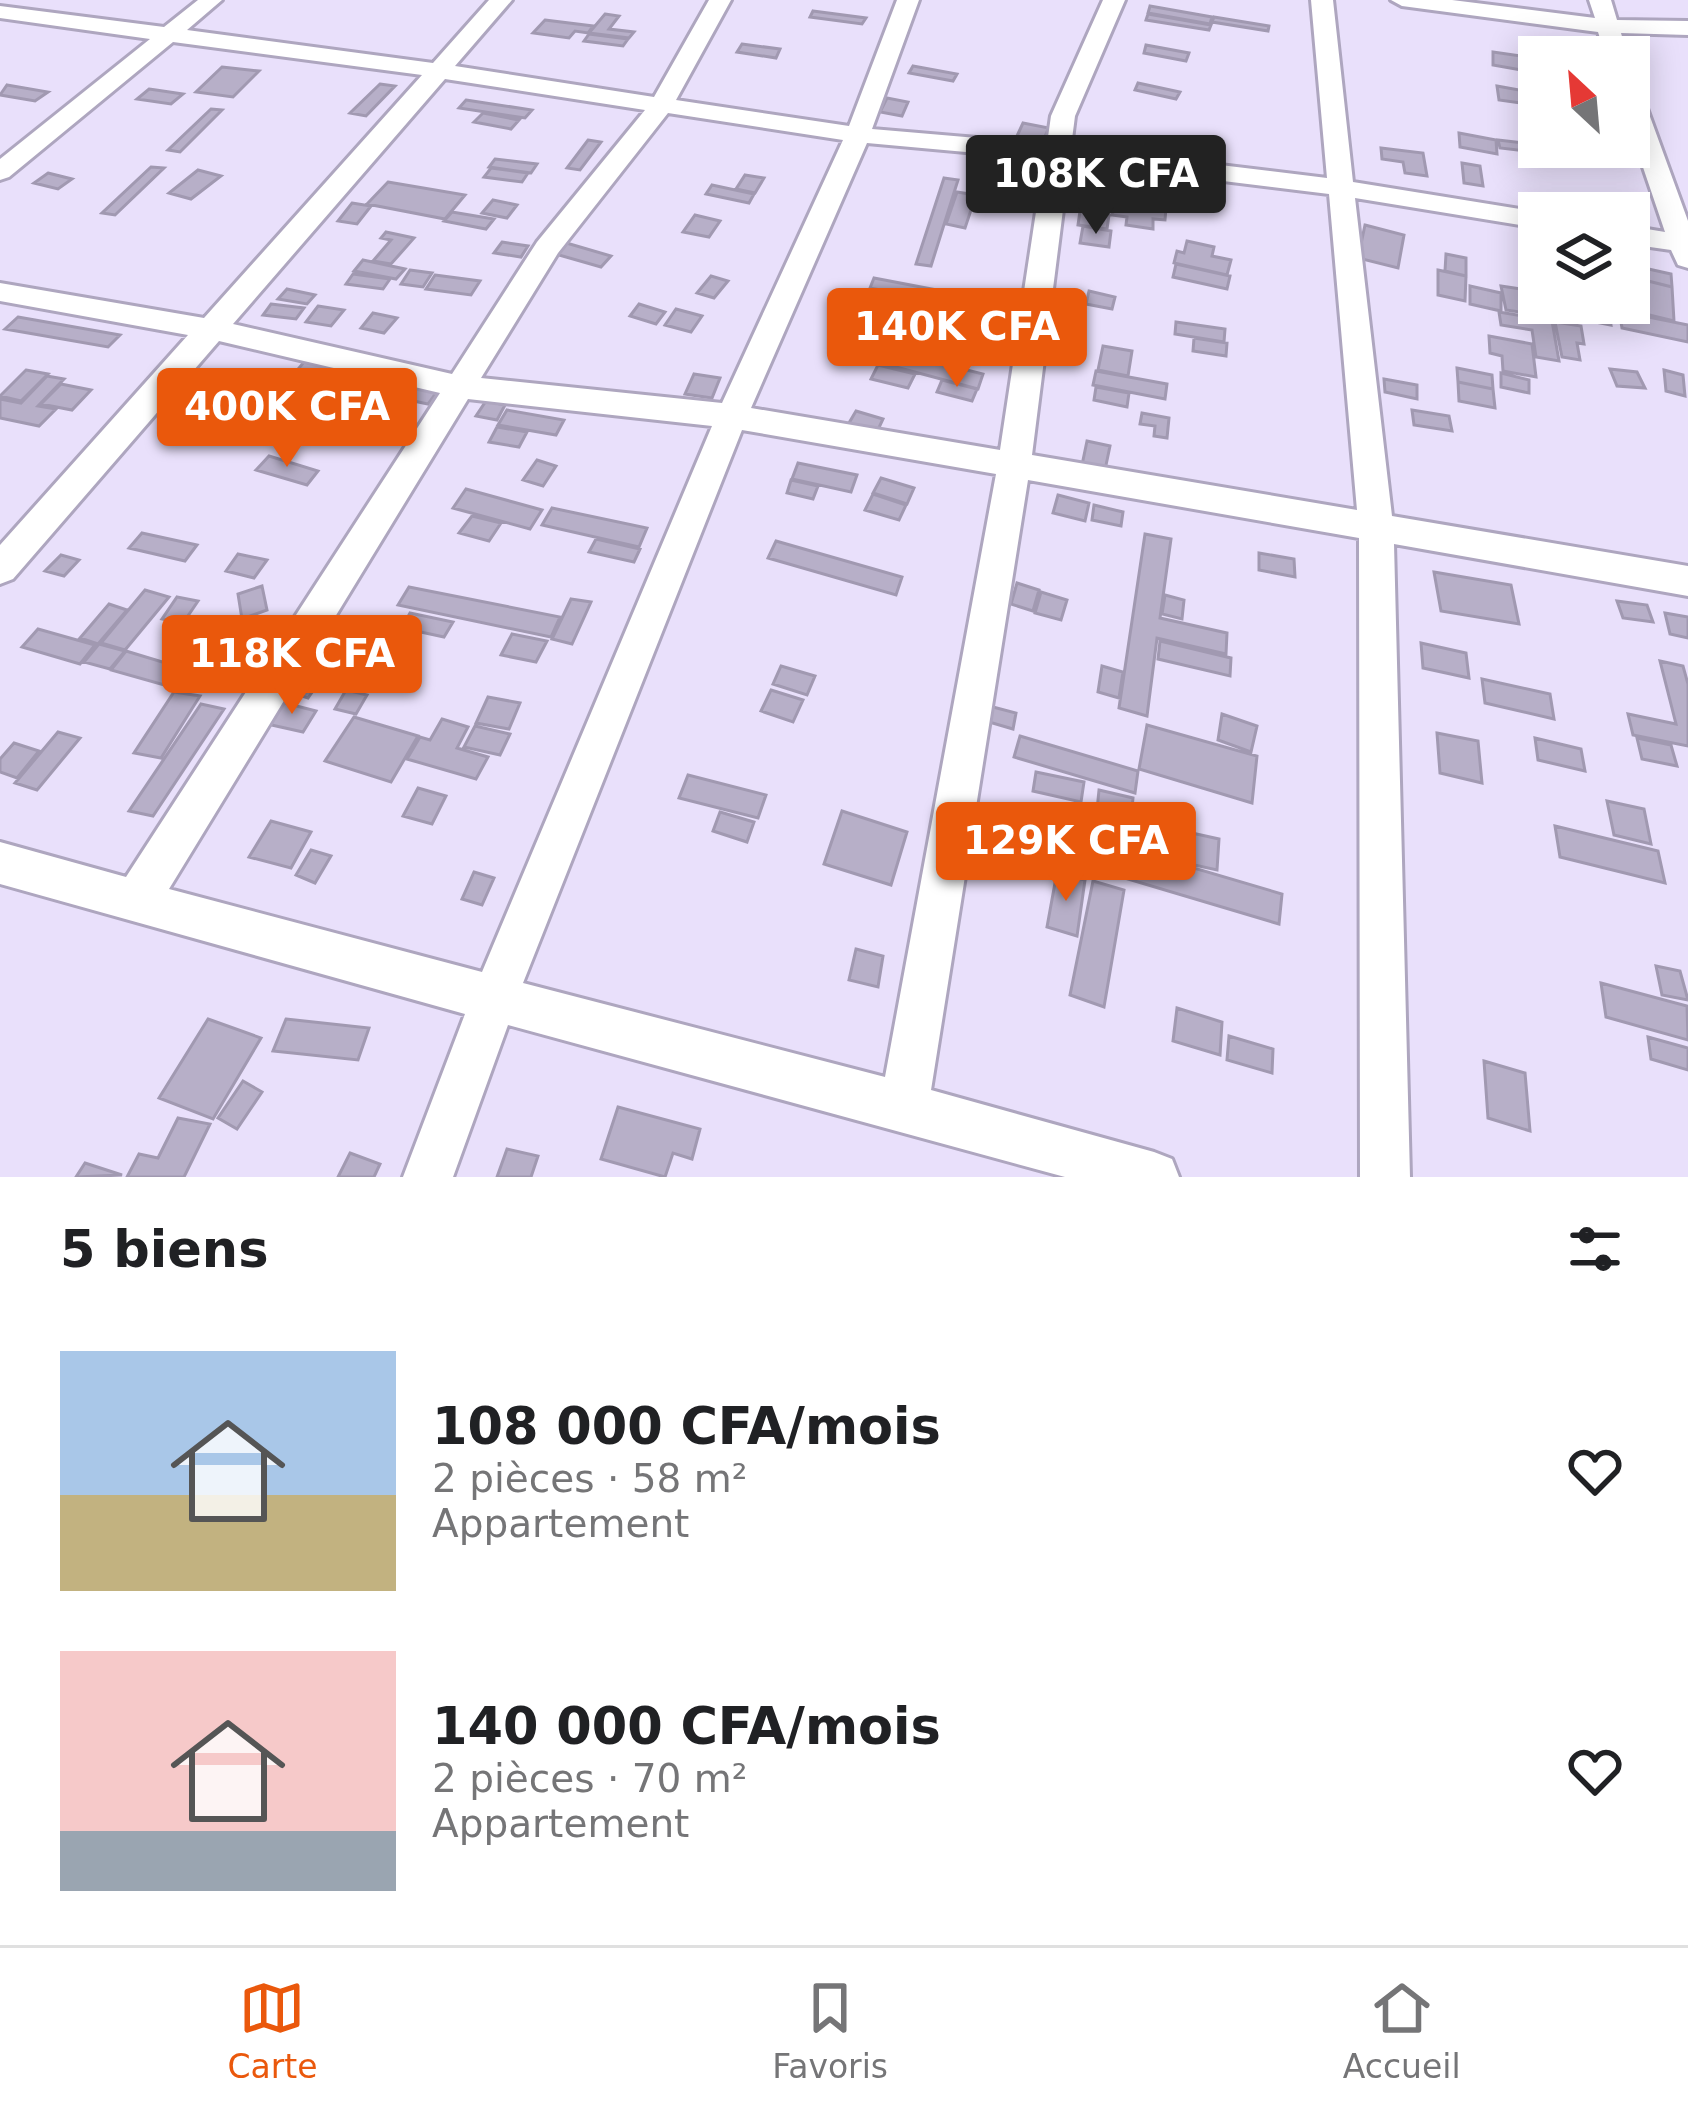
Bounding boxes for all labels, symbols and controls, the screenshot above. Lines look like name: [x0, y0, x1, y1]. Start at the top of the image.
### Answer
north arrow: [1518, 36, 1650, 168]
map controls: [1518, 36, 1650, 324]
pin: 108K CFA: [972, 135, 1220, 237]
text: 108K CFA: [993, 151, 1199, 196]
button: layers: [1518, 192, 1650, 324]
pin: 140K CFA: [833, 288, 1081, 390]
text: 140K CFA: [854, 304, 1060, 349]
pin: 400K CFA: [163, 368, 411, 470]
text: 400K CFA: [184, 384, 390, 429]
pin: 118K CFA: [168, 615, 416, 717]
text: 118K CFA: [189, 631, 395, 676]
pin: 129K CFA: [942, 802, 1190, 904]
text: 129K CFA: [963, 818, 1169, 863]
icon: filters: [1562, 1216, 1628, 1282]
text: 5 biens: [60, 1220, 268, 1279]
text: 108 000 CFA/mois: [432, 1397, 941, 1456]
icon: home: [156, 1399, 300, 1543]
icon: heart: [1562, 1438, 1628, 1504]
text: 2 pièces · 58 m²: [432, 1456, 747, 1501]
text: Appartement: [432, 1501, 689, 1546]
text: 140 000 CFA/mois: [432, 1697, 941, 1756]
icon: home: [156, 1699, 300, 1843]
icon: heart: [1562, 1738, 1628, 1804]
text: 2 pièces · 70 m²: [432, 1756, 747, 1801]
text: Appartement: [432, 1801, 689, 1846]
tab: Carte: [227, 1975, 317, 2086]
tab: Favoris: [772, 1975, 888, 2086]
tab: Accueil: [1343, 1975, 1461, 2086]

